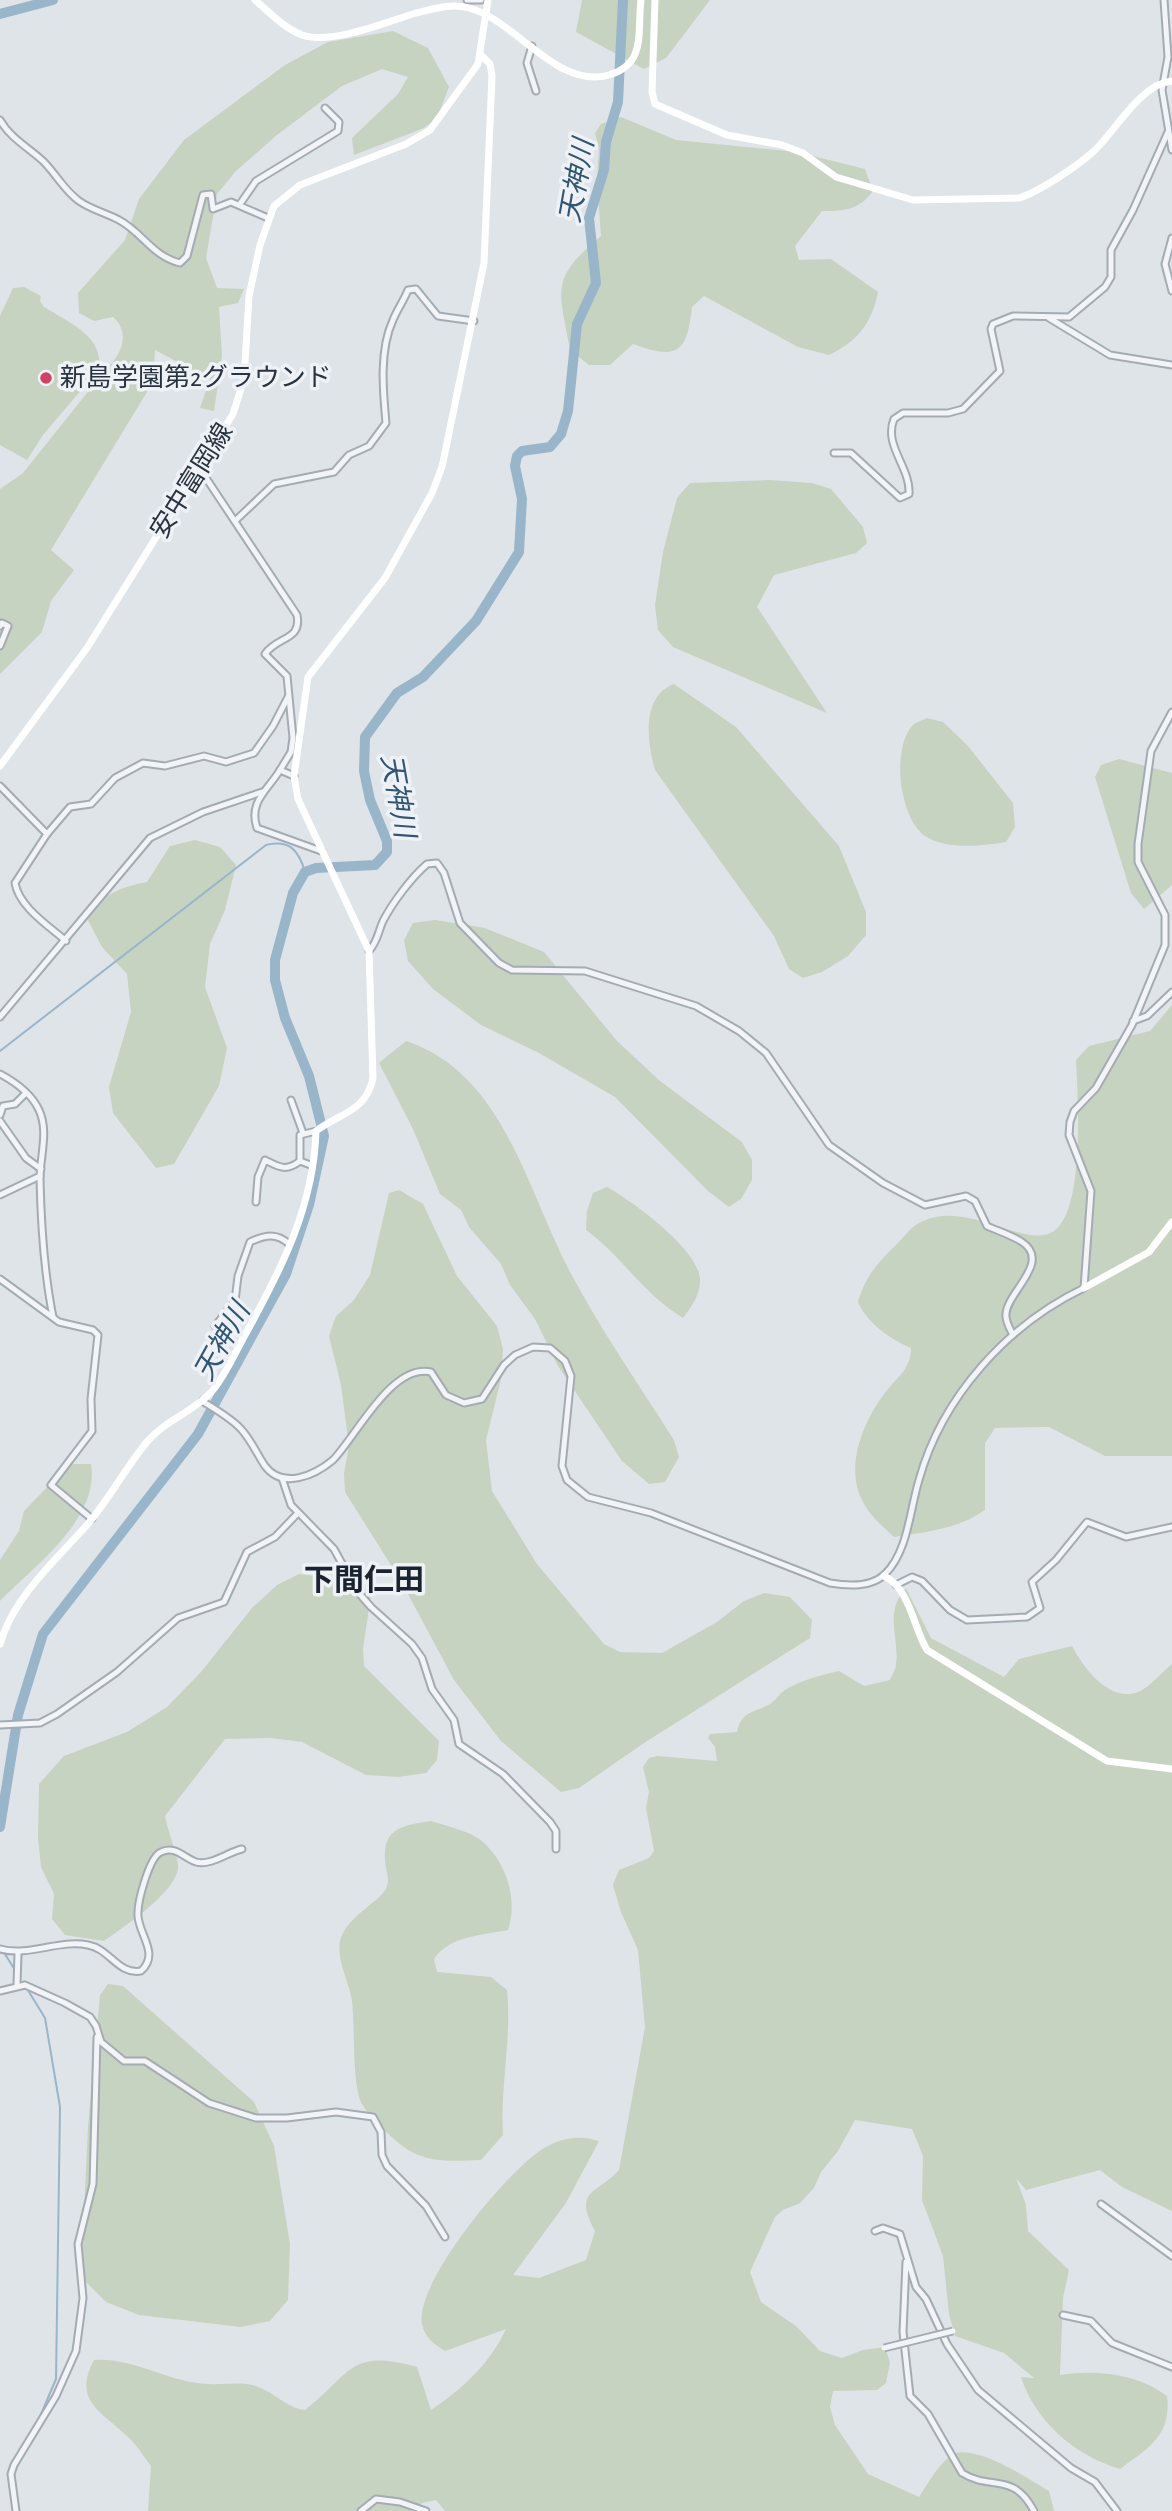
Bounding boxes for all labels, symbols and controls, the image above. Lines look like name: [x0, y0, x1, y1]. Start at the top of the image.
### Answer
water label: 天神川: [555, 134, 600, 225]
place label: 新島学園第2グラウンド: [60, 363, 332, 391]
marker: 新島学園第2グラウンド: [38, 370, 54, 386]
street label: 安中富岡線: [146, 418, 237, 543]
water label: 天神川: [376, 752, 421, 843]
water label: 天神川: [189, 1295, 257, 1386]
district label: 下間仁田: [304, 1564, 424, 1596]

